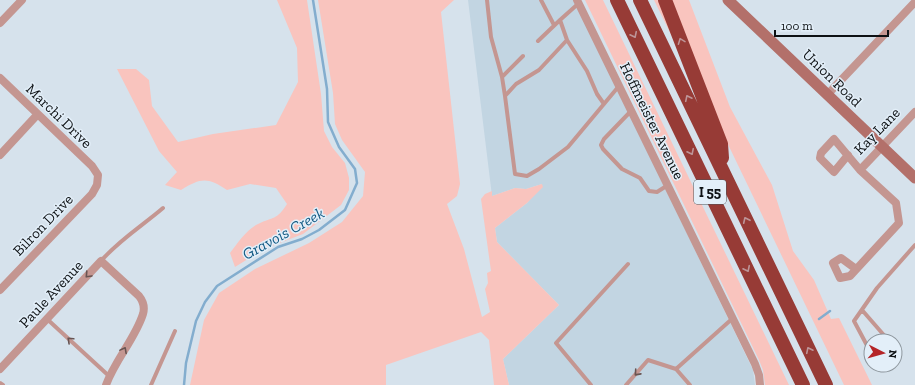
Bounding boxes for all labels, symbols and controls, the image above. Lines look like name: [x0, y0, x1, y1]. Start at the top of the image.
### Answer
scale bar: [775, 12, 888, 38]
text: 100 m: [781, 19, 813, 33]
one-way arrow: [629, 31, 637, 38]
one-way arrow: [677, 38, 685, 45]
street label: Union Road: [799, 45, 866, 111]
street label: Hoffmeister Avenue: [616, 60, 688, 182]
street label: Marchi Drive: [22, 80, 96, 152]
one-way arrow: [685, 95, 693, 102]
street label: Kay Lane: [850, 104, 904, 158]
one-way arrow: [686, 148, 694, 155]
road number: I 55: [694, 180, 726, 204]
street label: Bilron Drive: [9, 190, 77, 260]
water label: Gravois Creek: [239, 203, 327, 264]
one-way arrow: [743, 217, 751, 224]
street label: Paule Avenue: [15, 257, 87, 331]
one-way arrow: [742, 265, 750, 273]
one-way arrow: [85, 270, 93, 278]
north arrow: [863, 333, 903, 373]
one-way arrow: [67, 338, 75, 345]
one-way arrow: [119, 347, 127, 355]
one-way arrow: [806, 347, 814, 354]
text: N: [885, 349, 899, 359]
one-way arrow: [635, 368, 642, 375]

